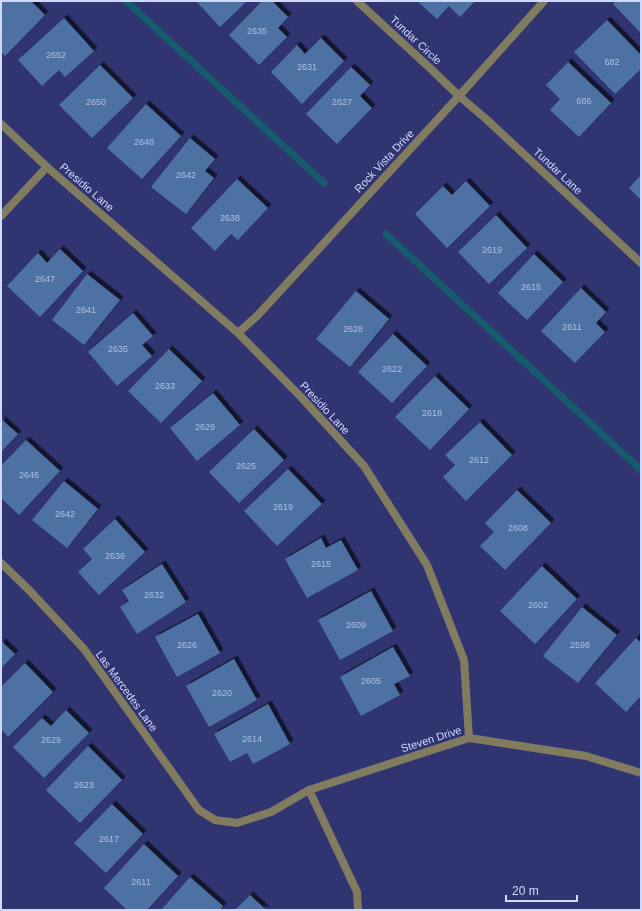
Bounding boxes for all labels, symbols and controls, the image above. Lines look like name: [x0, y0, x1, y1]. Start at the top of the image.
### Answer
street label: Tundar Circle: [388, 13, 444, 67]
house number: 2635: [247, 26, 267, 36]
house number: 2652: [46, 50, 66, 60]
house number: 682: [604, 57, 620, 67]
house number: 2631: [297, 62, 317, 72]
house number: 686: [576, 96, 592, 106]
house number: 2650: [86, 97, 106, 107]
house number: 2627: [332, 97, 352, 107]
street label: Rock Vista Drive: [352, 127, 416, 195]
house number: 2648: [134, 137, 154, 147]
street label: Tundar Lane: [531, 145, 585, 197]
street label: Presidio Lane: [58, 160, 116, 214]
house number: 2642: [176, 170, 196, 180]
house number: 2638: [220, 213, 240, 223]
house number: 2619: [482, 245, 502, 255]
house number: 2647: [35, 274, 55, 284]
house number: 2615: [521, 282, 541, 292]
house number: 2641: [76, 305, 96, 315]
house number: 2611: [562, 322, 582, 332]
house number: 2628: [343, 324, 363, 334]
house number: 2635: [108, 344, 128, 354]
house number: 2622: [382, 364, 402, 374]
street label: Presidio Lane: [298, 379, 352, 437]
house number: 2633: [155, 381, 175, 391]
house number: 2618: [422, 408, 442, 418]
house number: 2629: [195, 422, 215, 432]
house number: 2612: [469, 455, 489, 465]
house number: 2625: [236, 461, 256, 471]
house number: 2646: [19, 470, 39, 480]
house number: 2619: [273, 502, 293, 512]
house number: 2642: [55, 509, 75, 519]
house number: 2608: [508, 523, 528, 533]
house number: 2636: [105, 551, 125, 561]
house number: 2615: [311, 559, 331, 569]
house number: 2632: [144, 590, 164, 600]
house number: 2602: [528, 600, 548, 610]
house number: 2609: [346, 620, 366, 630]
house number: 2626: [177, 640, 197, 650]
house number: 2598: [570, 640, 590, 650]
street label: Las Mercedes Lane: [94, 648, 160, 734]
house number: 2605: [361, 676, 381, 686]
house number: 2620: [212, 688, 232, 698]
street label: Steven Drive: [399, 724, 463, 754]
house number: 2614: [242, 734, 262, 744]
house number: 2629: [41, 735, 61, 745]
house number: 2623: [74, 780, 94, 790]
house number: 2617: [99, 834, 119, 844]
house number: 2611: [131, 877, 151, 887]
scale bar: [506, 877, 577, 903]
text: 20 m: [512, 884, 539, 898]

